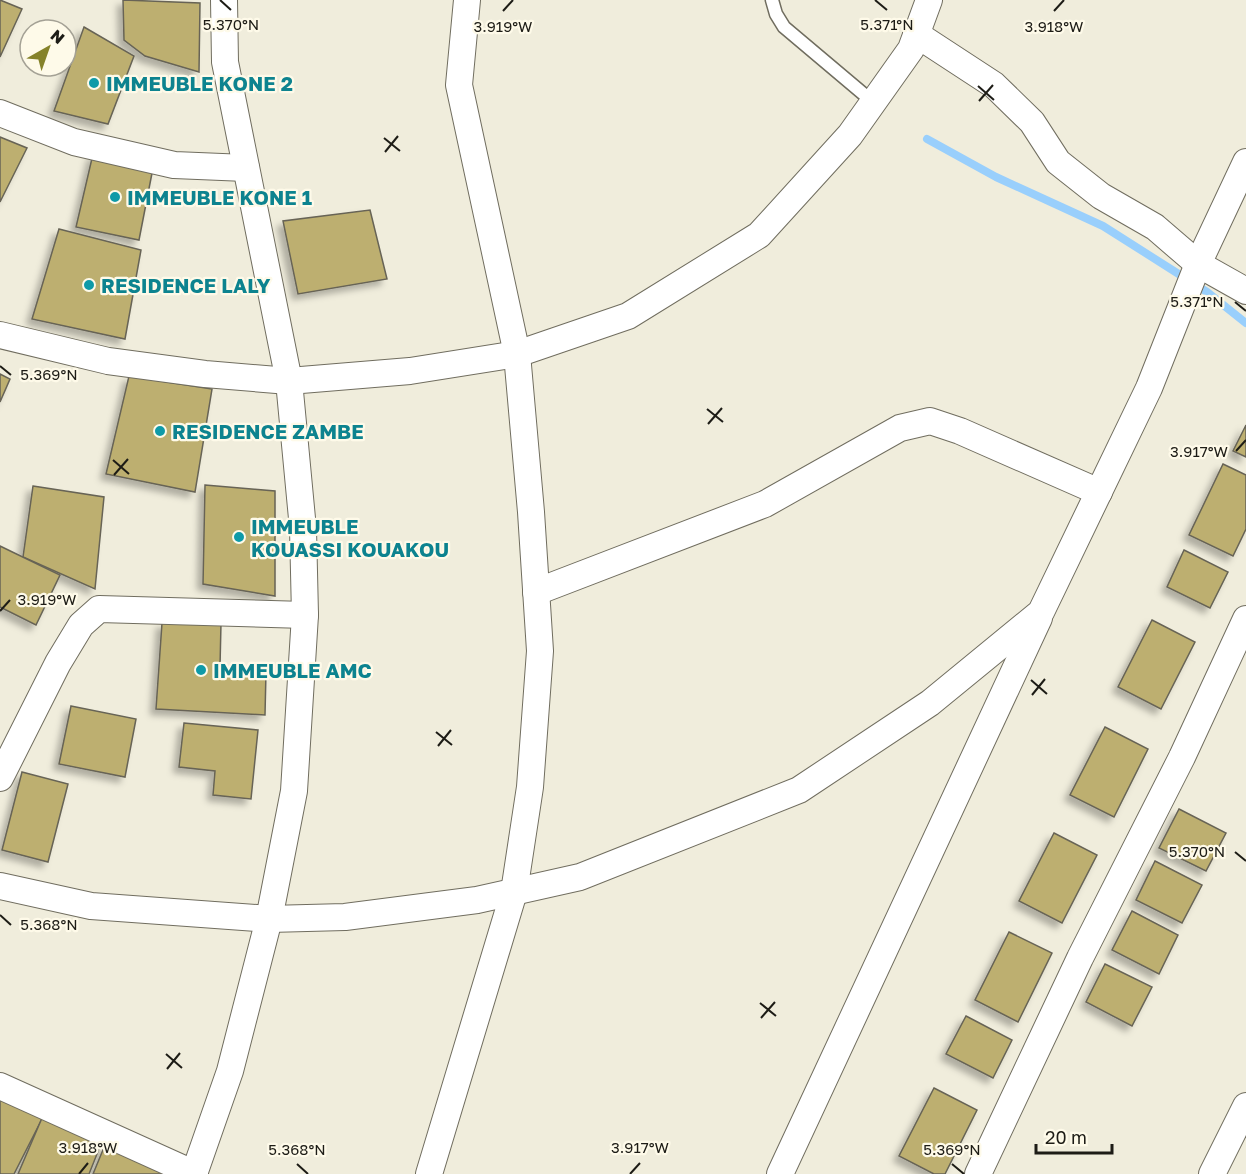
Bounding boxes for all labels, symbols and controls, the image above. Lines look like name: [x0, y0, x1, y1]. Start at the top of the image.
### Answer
text: 5.370°N: [203, 15, 259, 33]
text: 5.371°N: [860, 15, 914, 33]
text: 3.919°W: [474, 17, 532, 35]
text: 3.918°W: [1024, 17, 1084, 35]
north arrow: [18, 18, 78, 78]
text: N: [47, 25, 69, 48]
place label: IMMEUBLE KONE 2: [106, 71, 293, 95]
marker: IMMEUBLE KONE 2: [87, 76, 101, 90]
place label: IMMEUBLE KONE 1: [127, 185, 312, 209]
marker: IMMEUBLE KONE 1: [108, 190, 122, 204]
place label: RESIDENCE LALY: [101, 273, 270, 297]
marker: RESIDENCE LALY: [82, 278, 96, 292]
text: 5.371°N: [1170, 292, 1224, 310]
text: 5.369°N: [20, 365, 78, 383]
place label: RESIDENCE ZAMBE: [172, 419, 364, 443]
marker: RESIDENCE ZAMBE: [153, 424, 167, 438]
text: 3.917°W: [1170, 442, 1228, 460]
place label: IMMEUBLE KOUASSI KOUAKOU: [251, 514, 449, 561]
marker: IMMEUBLE KOUASSI KOUAKOU: [232, 530, 246, 544]
text: 3.919°W: [18, 590, 76, 608]
place label: IMMEUBLE AMC: [213, 658, 372, 682]
marker: IMMEUBLE AMC: [194, 663, 208, 677]
text: 5.370°N: [1169, 842, 1225, 860]
text: 5.368°N: [20, 915, 78, 933]
scale bar: [1036, 1117, 1112, 1155]
text: 20 m: [1045, 1126, 1087, 1148]
text: 3.918°W: [58, 1138, 118, 1156]
text: 3.917°W: [611, 1138, 669, 1156]
text: 5.368°N: [268, 1140, 326, 1158]
text: 5.369°N: [923, 1140, 981, 1158]

